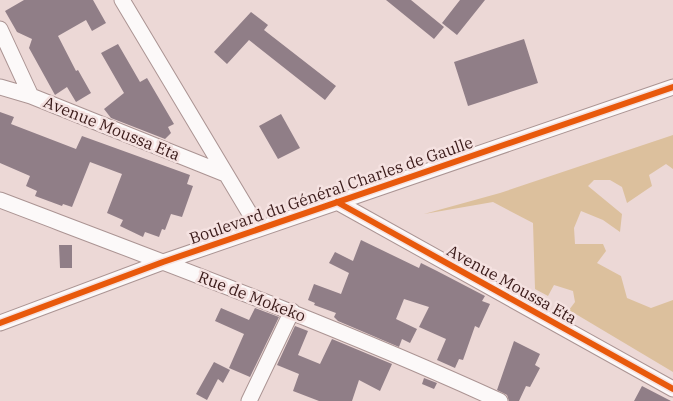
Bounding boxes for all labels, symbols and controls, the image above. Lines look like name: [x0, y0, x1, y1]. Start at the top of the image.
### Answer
street label: Avenue Moussa Eta: [41, 91, 183, 165]
street label: Boulevard du Général Charles de Gaulle: [187, 132, 475, 248]
street label: Avenue Moussa Eta: [444, 240, 581, 328]
street label: Rue de Mokeko: [195, 266, 309, 326]

